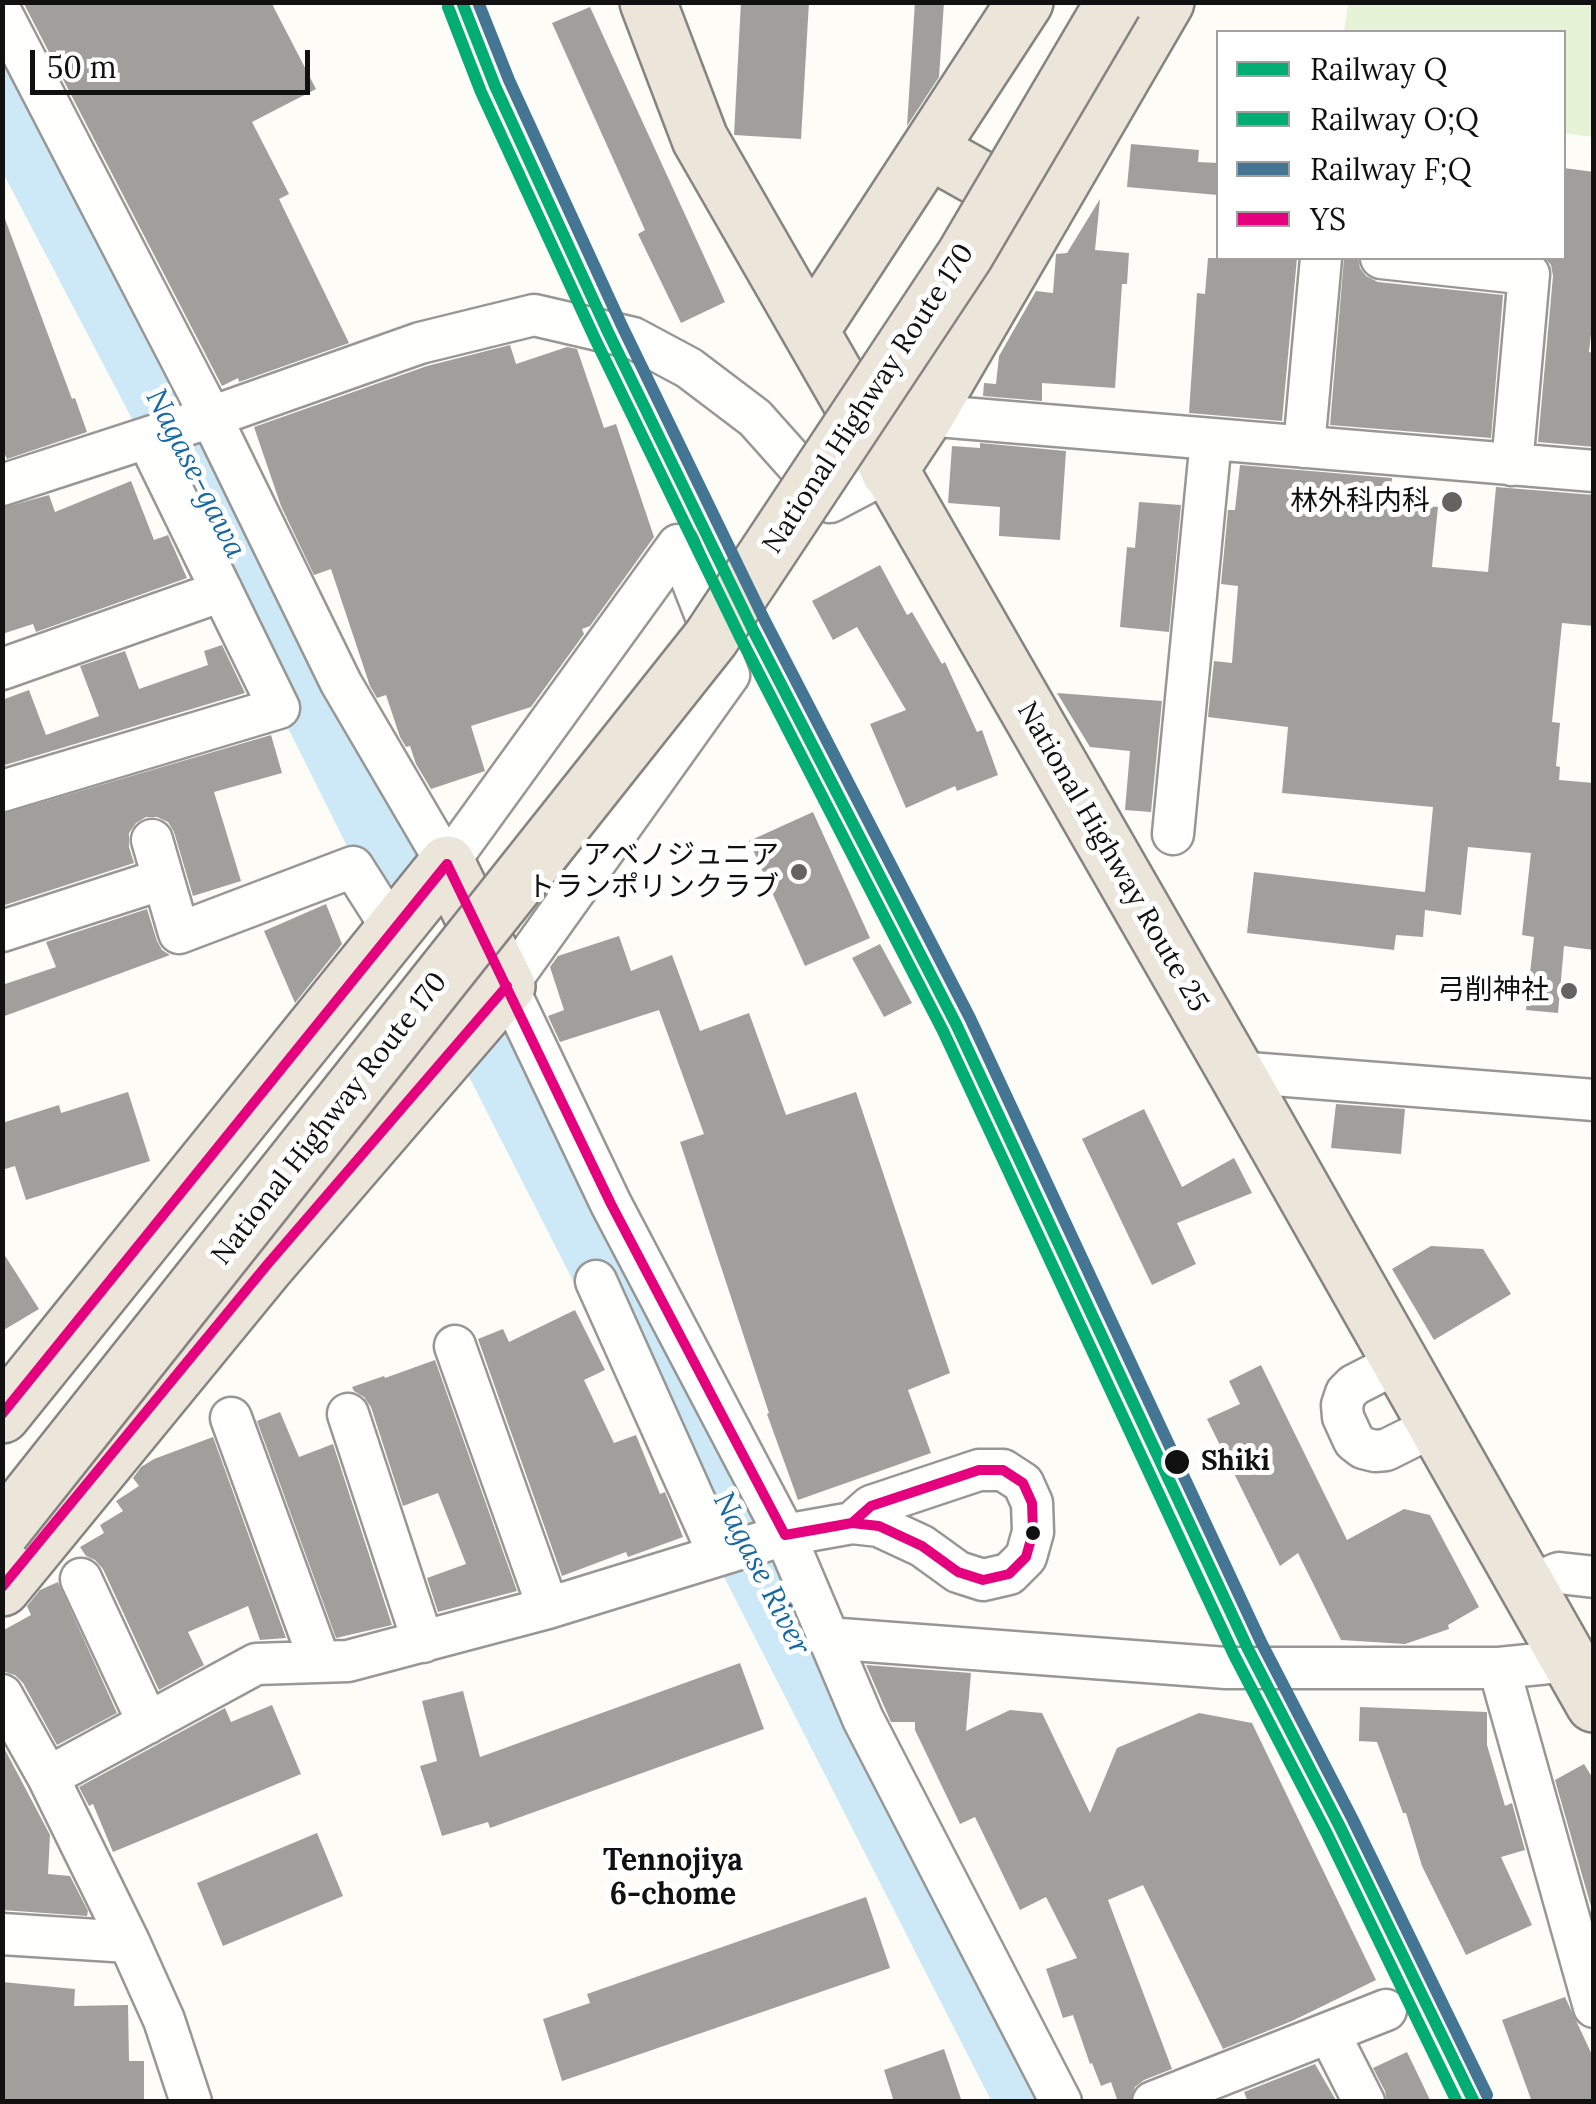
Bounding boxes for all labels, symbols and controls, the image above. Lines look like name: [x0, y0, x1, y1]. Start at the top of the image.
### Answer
scale bar: [35, 30, 315, 92]
legend: [1216, 30, 1566, 260]
text: 50 m: [47, 48, 117, 86]
text: Railway Q: [1310, 50, 1447, 88]
text: Railway O;Q: [1310, 100, 1479, 138]
text: Railway F;Q: [1310, 150, 1472, 188]
text: YS: [1310, 200, 1346, 238]
street label: National Highway Route 170: [756, 238, 982, 560]
water label: Nagase-gawa: [137, 383, 253, 565]
place label: 林外科内科: [1290, 485, 1430, 519]
marker: 林外科内科: [1439, 489, 1465, 515]
street label: National Highway Route 25: [1009, 696, 1215, 1018]
place label: アベノジュニア トランポリンクラブ: [527, 839, 779, 905]
marker: アベノジュニア トランポリンクラブ: [788, 861, 810, 883]
street label: National Highway Route 170: [205, 966, 455, 1272]
place label: 弓削神社: [1437, 974, 1549, 1008]
marker: 弓削神社: [1558, 980, 1580, 1002]
place label: Shiki: [1201, 1445, 1270, 1479]
marker: Shiki: [1162, 1447, 1192, 1477]
water label: Nagase River: [705, 1487, 817, 1661]
unlabelled marker: [1023, 1523, 1043, 1543]
district label: Tennojiya 6-chome: [603, 1843, 743, 1914]

